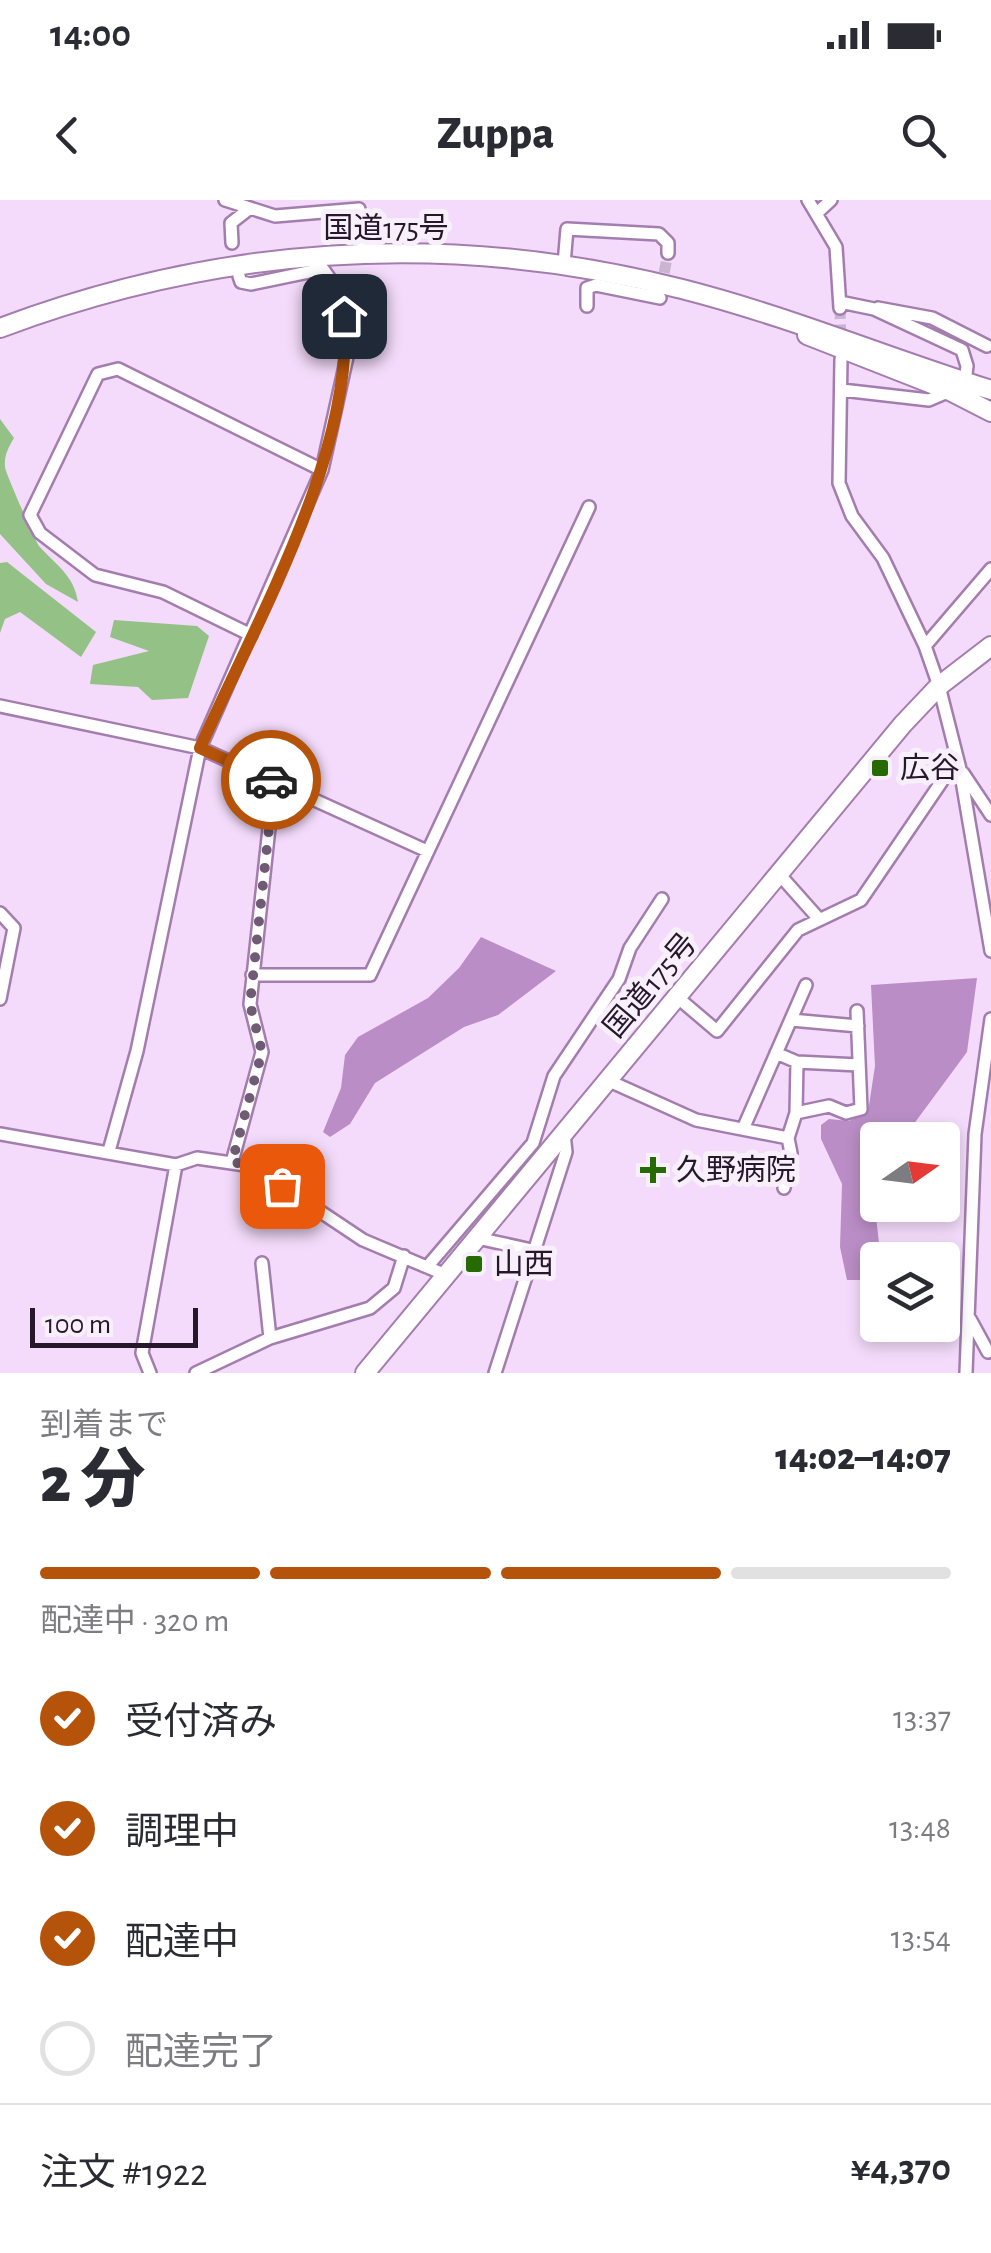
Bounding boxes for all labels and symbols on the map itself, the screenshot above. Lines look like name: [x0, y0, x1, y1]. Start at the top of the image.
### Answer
street label: 国道175号: [323, 213, 449, 244]
pin: [302, 274, 387, 359]
courier: [221, 730, 321, 830]
place label: 広谷: [900, 752, 960, 784]
marker: 広谷: [869, 757, 891, 779]
street label: 国道175号: [598, 927, 703, 1043]
north arrow: [860, 1122, 960, 1222]
pin: [240, 1144, 325, 1229]
place label: 久野病院: [676, 1154, 796, 1186]
marker: 久野病院: [640, 1157, 666, 1183]
place label: 山西: [494, 1249, 554, 1280]
marker: 山西: [463, 1253, 485, 1275]
scale bar: [30, 1303, 198, 1348]

